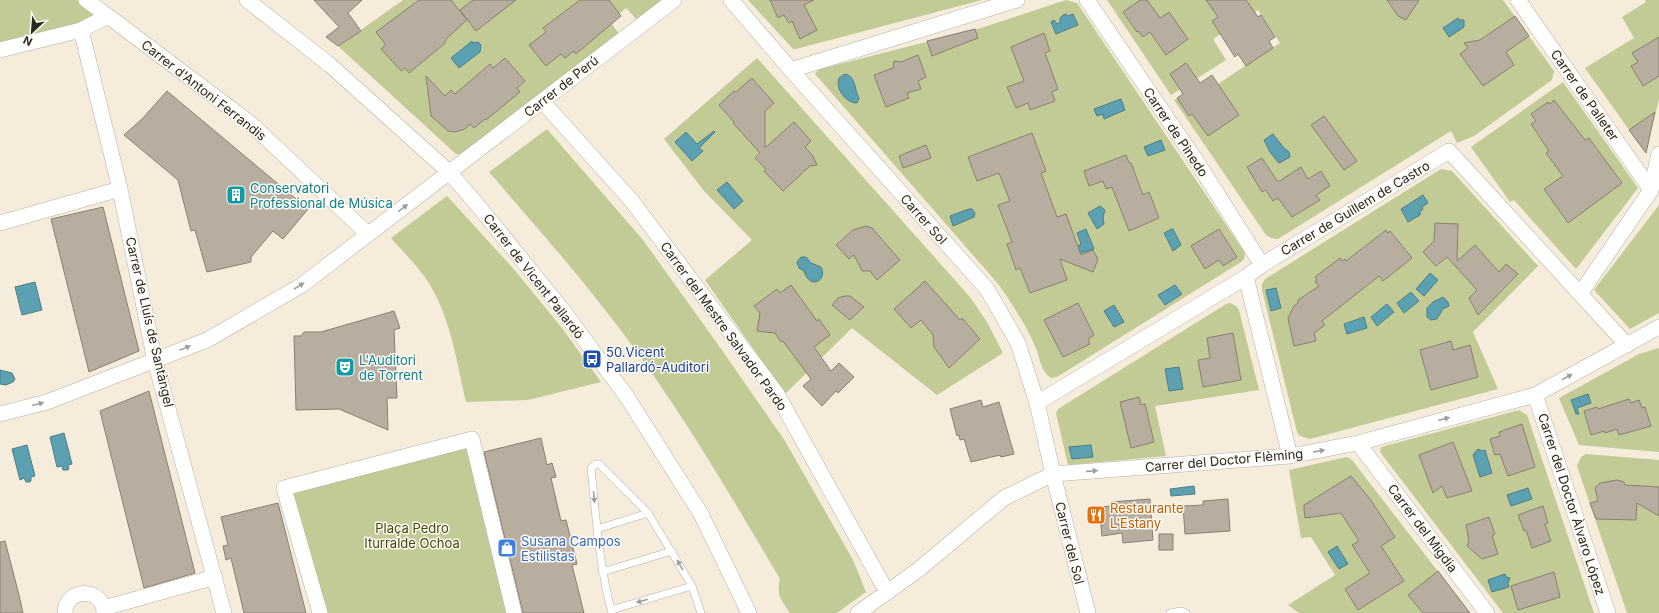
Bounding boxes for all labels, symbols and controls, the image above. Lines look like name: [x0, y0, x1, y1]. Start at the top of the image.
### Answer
north arrow: [12, 12, 52, 52]
text: N: [21, 33, 34, 49]
street label: Carrer d'Antoni Ferrandis: [138, 36, 270, 144]
street label: Carrer de Palleter: [1547, 46, 1623, 144]
street label: Carrer de Perú: [520, 52, 602, 120]
street label: Carrer de Pinedo: [1140, 84, 1212, 180]
street label: Carrer de Guillem de Castro: [1278, 157, 1433, 259]
place label: Conservatori Professional de Música: [250, 180, 393, 211]
building icon: Conservatori Professional de Música: [225, 184, 247, 206]
street label: Carrer Sol: [897, 191, 951, 247]
one-way arrow: [397, 203, 408, 212]
street label: Carrer de Vicent Pallardó: [480, 210, 588, 342]
street label: Carrer de Lluís de Santàngel: [123, 235, 177, 409]
street label: Carrer del Mestre Salvador Pardo: [657, 238, 791, 414]
one-way arrow: [294, 283, 305, 290]
place label: 50.Vicent Pallardó-Auditori: [606, 344, 709, 375]
one-way arrow: [180, 345, 192, 351]
bus stop icon: 50.Vicent Pallardó-Auditori: [581, 348, 603, 370]
place label: L'Auditori de Torrent: [359, 352, 423, 383]
theatre icon: L'Auditori de Torrent: [334, 356, 356, 378]
one-way arrow: [1561, 374, 1573, 381]
one-way arrow: [32, 401, 44, 407]
street label: Carrer del Doctor Àlvaro López: [1535, 411, 1609, 597]
one-way arrow: [1438, 415, 1451, 421]
street label: Carrer del Doctor Flèming: [1144, 445, 1304, 475]
one-way arrow: [1312, 447, 1325, 453]
one-way arrow: [1086, 467, 1098, 474]
street label: Carrer del Migdia: [1385, 481, 1461, 575]
one-way arrow: [591, 491, 597, 504]
street label: Carrer del Sol: [1052, 500, 1088, 586]
place label: Restaurante L'Estany: [1110, 500, 1184, 531]
restaurant icon: Restaurante L'Estany: [1085, 504, 1107, 526]
park label: Plaça Pedro Iturralde Ochoa: [364, 520, 460, 551]
place label: Susana Campos Estilistas: [521, 533, 621, 564]
shop icon: Susana Campos Estilistas: [496, 537, 518, 559]
one-way arrow: [677, 559, 684, 571]
one-way arrow: [635, 598, 647, 604]

